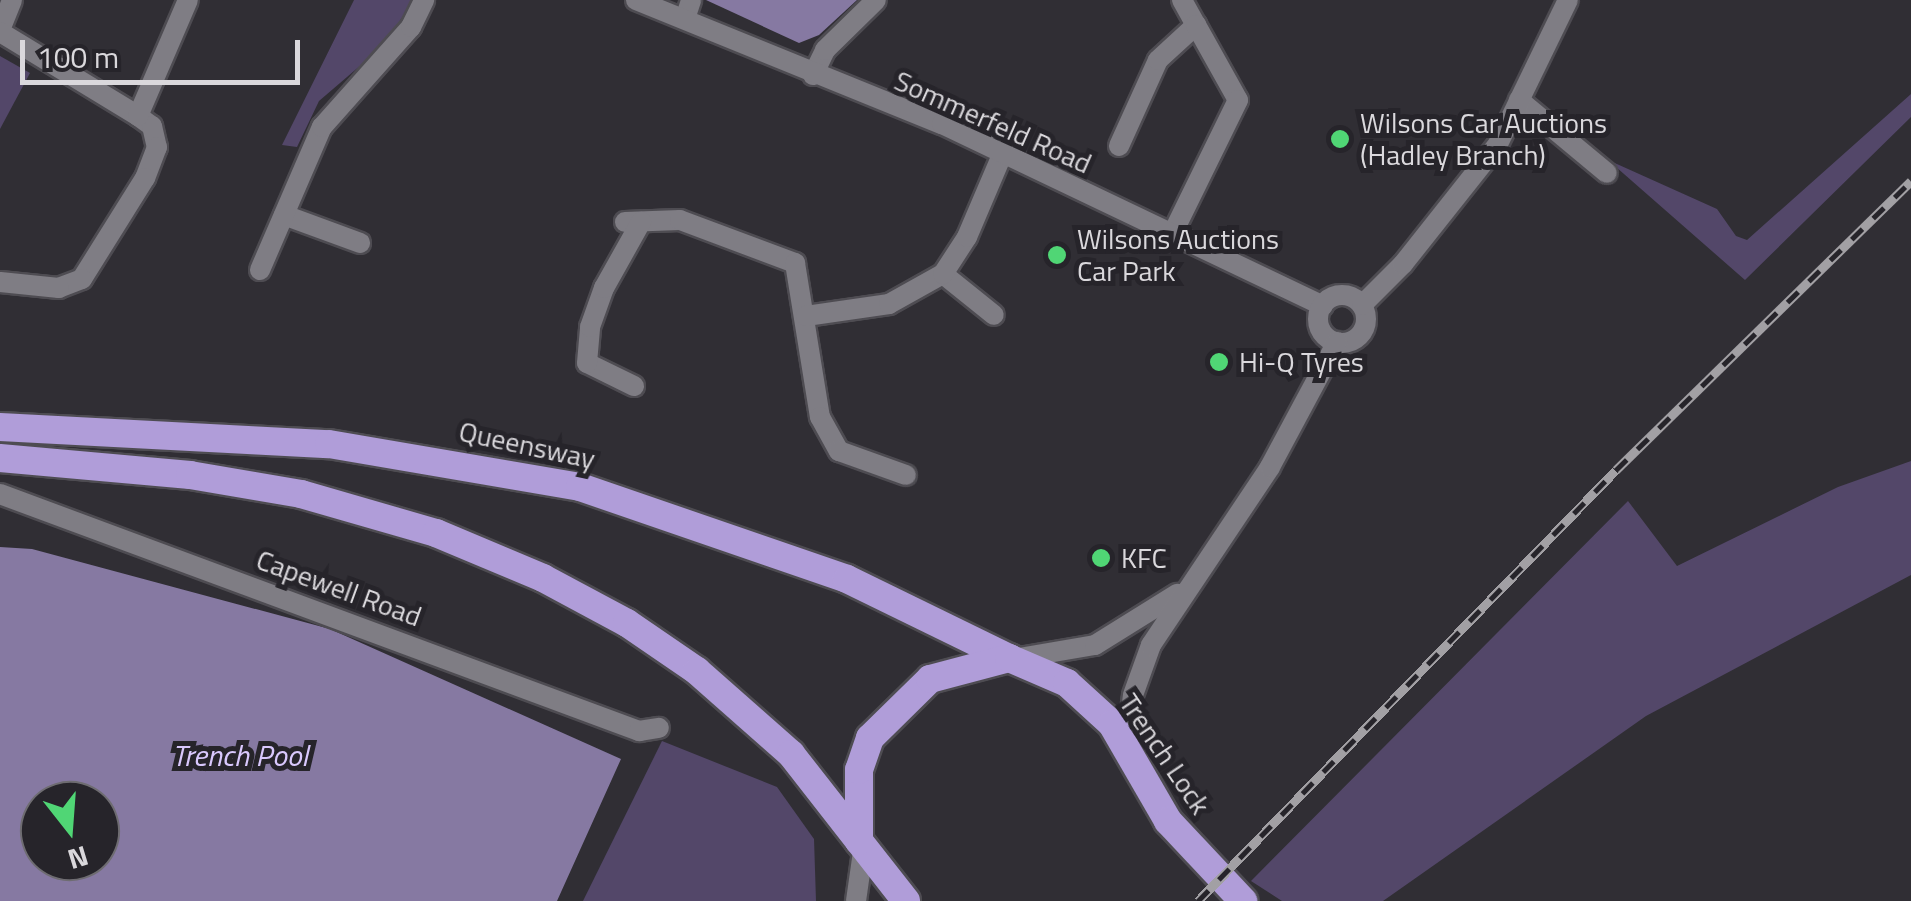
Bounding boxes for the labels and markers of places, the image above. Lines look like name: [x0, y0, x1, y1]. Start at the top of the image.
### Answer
place label: Wilsons Car Auctions (Hadley Branch): [1360, 106, 1607, 172]
marker: Wilsons Car Auctions (Hadley Branch): [1329, 128, 1351, 150]
place label: Wilsons Auctions Car Park: [1077, 222, 1279, 288]
marker: Wilsons Auctions Car Park: [1046, 244, 1068, 266]
place label: Hi-Q Tyres: [1239, 345, 1364, 379]
marker: Hi-Q Tyres: [1208, 351, 1230, 373]
place label: KFC: [1121, 541, 1167, 575]
marker: KFC: [1090, 547, 1112, 569]

